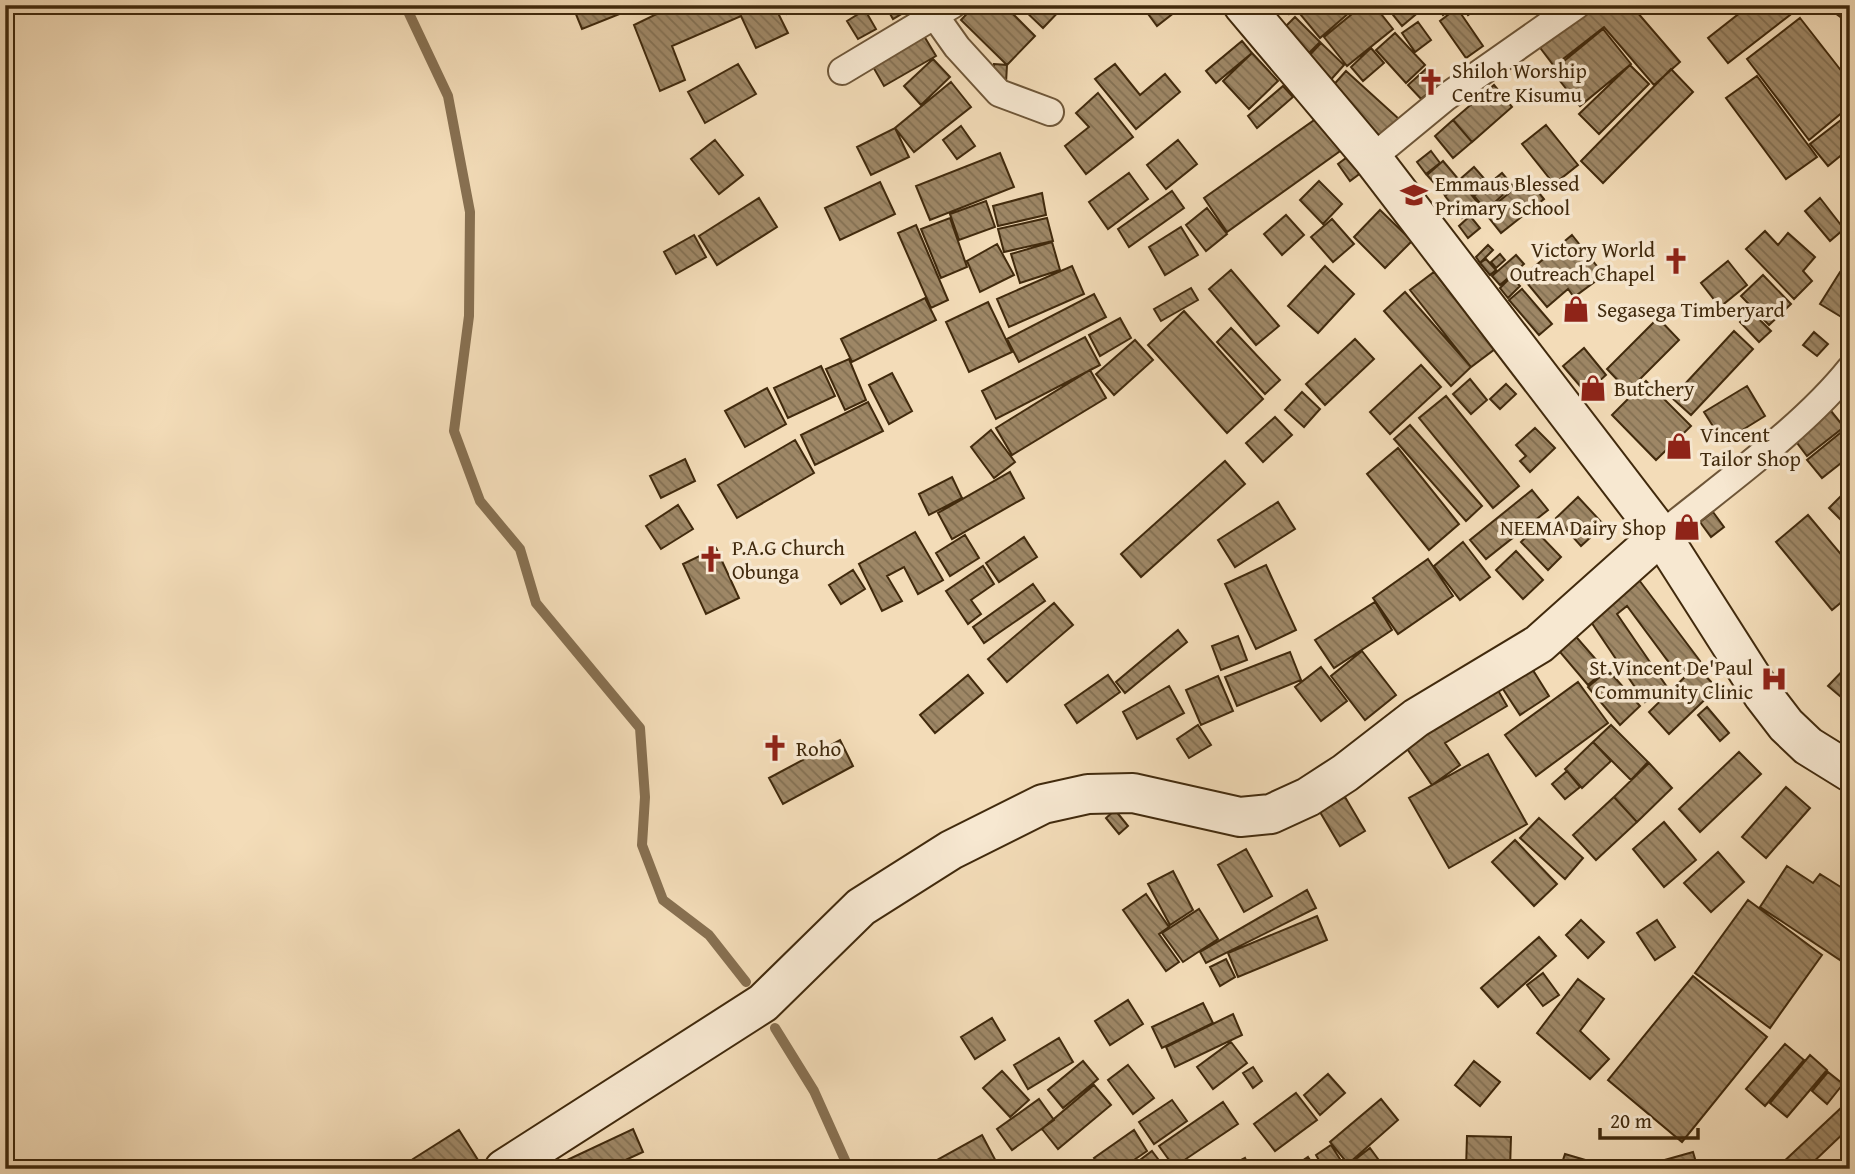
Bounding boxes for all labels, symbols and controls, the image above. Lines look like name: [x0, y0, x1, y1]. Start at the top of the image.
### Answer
place label: Shiloh Worship Centre Kisumu: [1452, 55, 1587, 110]
church icon: Shiloh Worship Centre Kisumu: [1416, 67, 1446, 97]
place label: Emmaus Blessed Primary School: [1435, 168, 1580, 223]
school or university icon: Emmaus Blessed Primary School: [1399, 180, 1429, 210]
place label: Victory World Outreach Chapel: [1510, 234, 1656, 289]
church icon: Victory World Outreach Chapel: [1661, 246, 1691, 276]
shop icon: Segasega Timberyard: [1561, 294, 1591, 324]
place label: Segasega Timberyard: [1597, 294, 1785, 325]
shop icon: Butchery: [1578, 373, 1608, 403]
place label: Butchery: [1614, 373, 1695, 404]
place label: Vincent Tailor Shop: [1700, 419, 1801, 474]
shop icon: Vincent Tailor Shop: [1664, 431, 1694, 461]
place label: NEEMA Dairy Shop: [1500, 512, 1666, 543]
shop icon: NEEMA Dairy Shop: [1672, 512, 1702, 542]
place label: P.A.G Church Obunga: [732, 532, 845, 587]
church icon: P.A.G Church Obunga: [696, 544, 726, 574]
place label: St.Vincent De'Paul Community Clinic: [1589, 652, 1753, 707]
hospital icon: St.Vincent De'Paul Community Clinic: [1759, 664, 1789, 694]
church icon: Roho: [760, 733, 790, 763]
place label: Roho: [796, 733, 841, 764]
scale bar: [1600, 1097, 1698, 1141]
text: 20 m: [1610, 1105, 1652, 1136]

